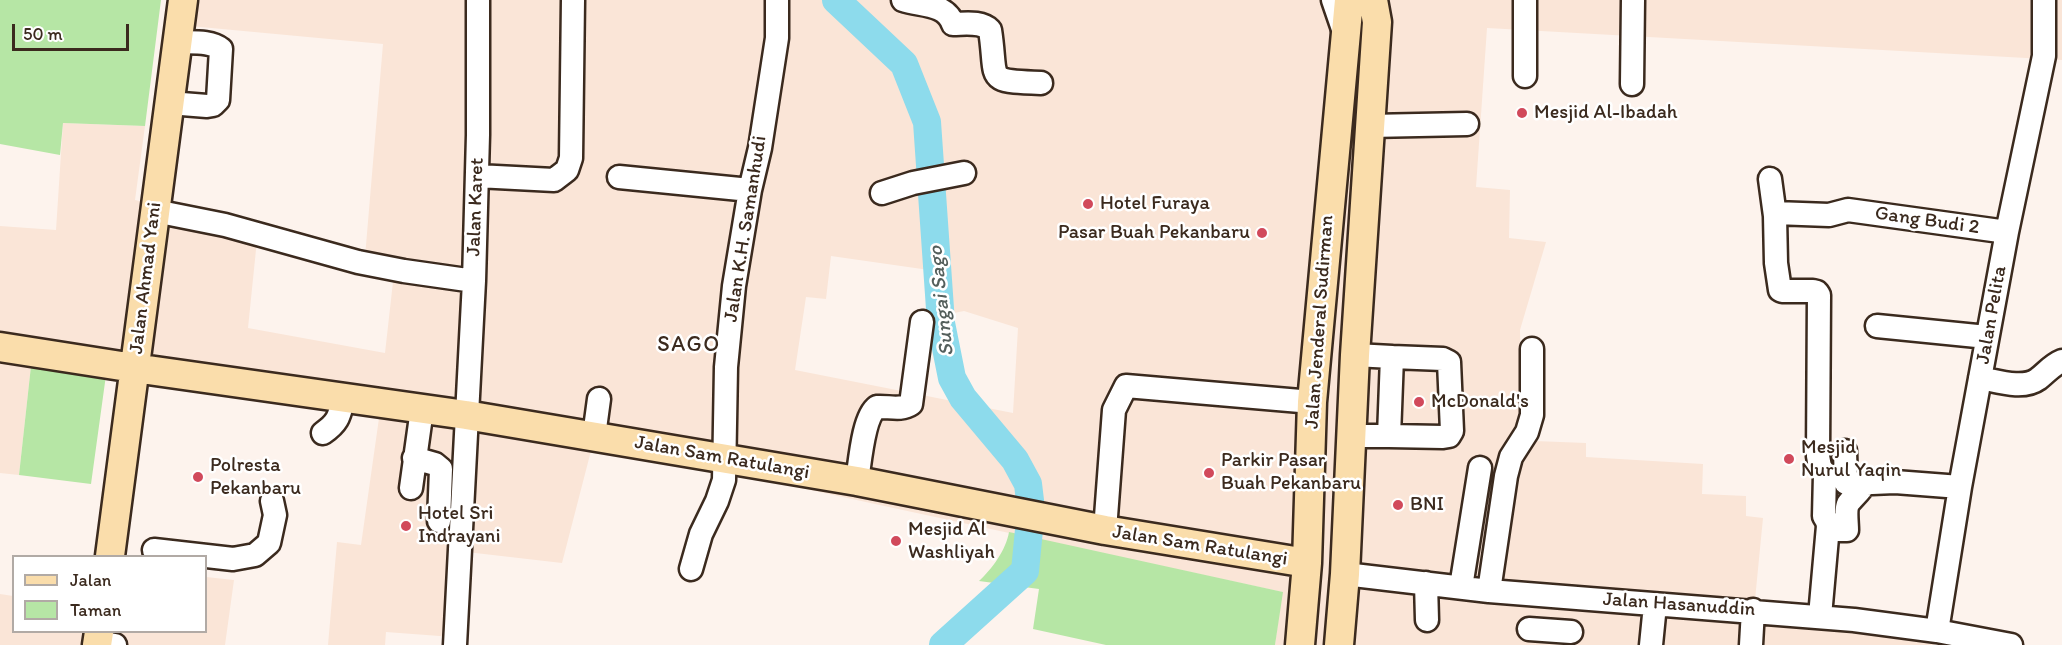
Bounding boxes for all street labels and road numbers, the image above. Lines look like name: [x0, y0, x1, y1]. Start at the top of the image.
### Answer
street label: Jalan K.H. Samanhudi: [719, 134, 773, 324]
street label: Jalan Karet: [462, 157, 490, 257]
street label: Jalan Ahmad Yani: [125, 201, 167, 355]
street label: Gang Budi 2: [1873, 202, 1981, 240]
street label: Jalan Jenderal Sudirman: [1301, 214, 1339, 430]
street label: Jalan Pelita: [1972, 264, 2012, 366]
street label: Jalan Sam Ratulangi: [633, 431, 811, 485]
street label: Jalan Sam Ratulangi: [1111, 520, 1289, 572]
street label: Jalan Hasanuddin: [1602, 588, 1756, 622]

